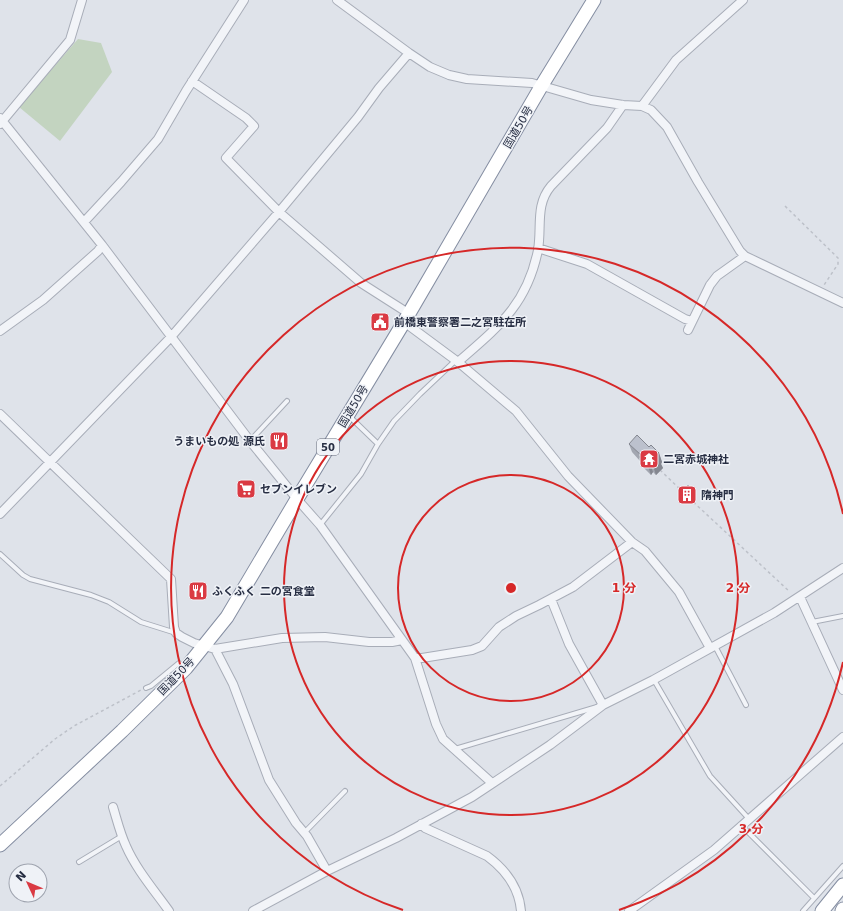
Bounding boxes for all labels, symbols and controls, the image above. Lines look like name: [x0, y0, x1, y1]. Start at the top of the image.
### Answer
street label: 国道50号: [501, 104, 536, 151]
public building icon: 前橋東警察署二之宮駐在所: [369, 311, 391, 333]
place label: 前橋東警察署二之宮駐在所: [394, 316, 526, 329]
street label: 国道50号: [336, 383, 371, 430]
restaurant icon: うまいもの処 源氏: [268, 430, 290, 452]
place label: うまいもの処 源氏: [173, 435, 265, 448]
road number: 50: [317, 439, 339, 455]
temple icon: 二宮赤城神社: [638, 448, 660, 470]
place label: 二宮赤城神社: [663, 453, 729, 466]
supermarket icon: セブンイレブン: [235, 478, 257, 500]
place label: セブンイレブン: [260, 483, 337, 496]
building icon: 隋神門: [676, 484, 698, 506]
place label: 隋神門: [701, 489, 734, 502]
restaurant icon: ふくふく 二の宮食堂: [187, 580, 209, 602]
centre of rings: [504, 581, 518, 595]
text: 1 分: [612, 581, 636, 595]
text: 2 分: [726, 581, 750, 595]
place label: ふくふく 二の宮食堂: [212, 585, 315, 598]
street label: 国道50号: [155, 655, 197, 698]
text: 3 分: [739, 822, 763, 836]
north arrow: [8, 863, 48, 903]
text: N: [13, 869, 29, 884]

